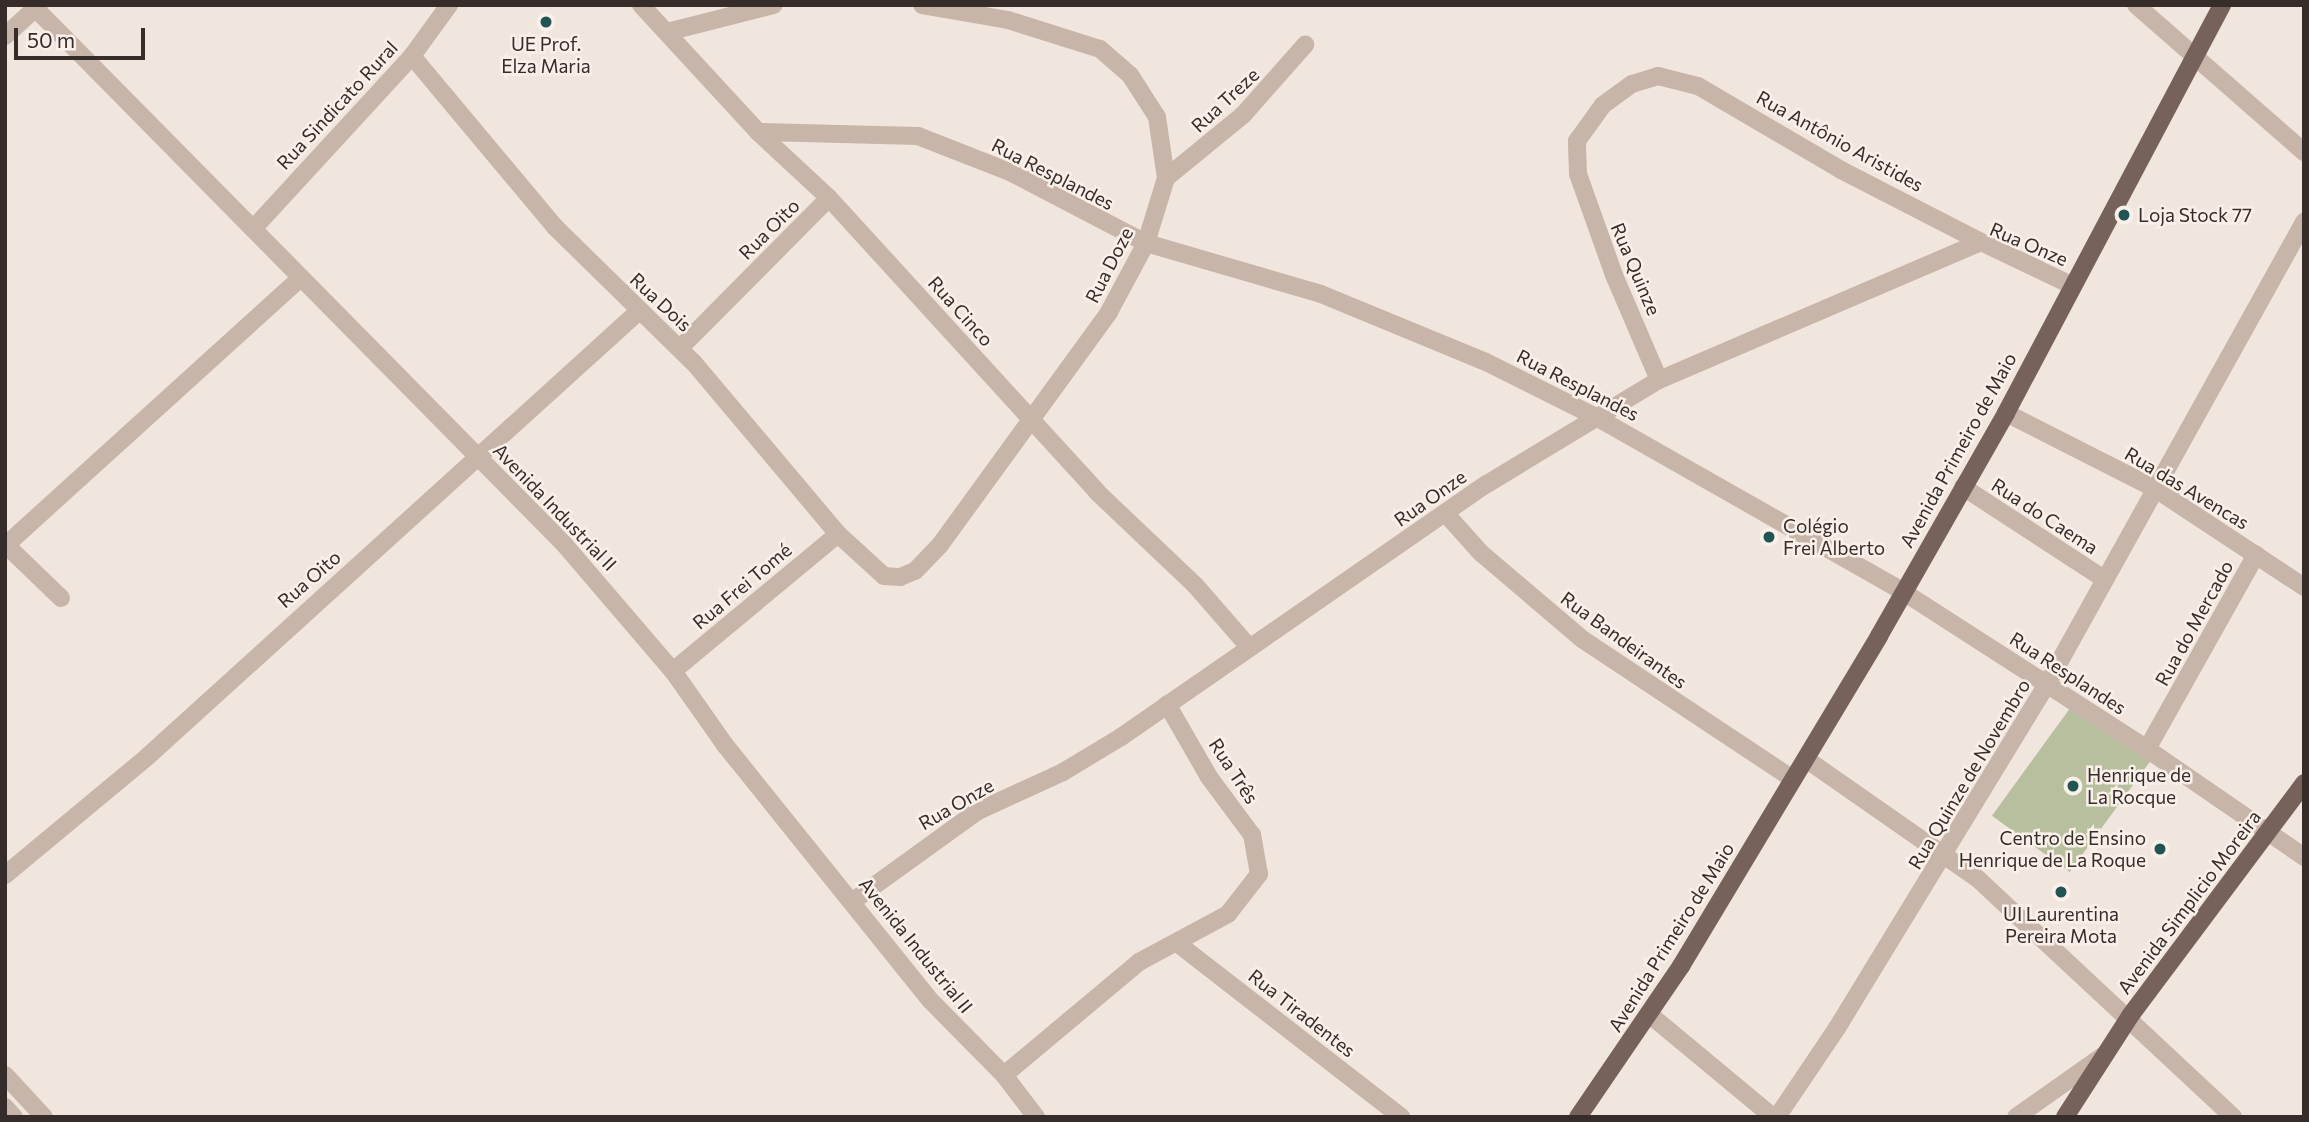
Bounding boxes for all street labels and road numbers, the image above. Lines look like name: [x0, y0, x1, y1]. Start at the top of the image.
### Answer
street label: Rua Sindicato Rural: [272, 36, 402, 174]
street label: Rua Treze: [1186, 63, 1264, 137]
street label: Rua Antônio Aristides: [1753, 86, 1927, 196]
street label: Rua Resplandes: [988, 133, 1118, 215]
street label: Rua Oito: [734, 194, 804, 264]
street label: Rua Onze: [1987, 217, 2071, 271]
street label: Rua Quinze: [1606, 219, 1666, 319]
street label: Rua Doze: [1080, 223, 1138, 307]
street label: Rua Dois: [626, 268, 696, 336]
street label: Rua Cinco: [924, 271, 998, 351]
street label: Rua Resplandes: [1513, 344, 1643, 426]
street label: Avenida Primeiro de Maio: [1895, 349, 2021, 551]
street label: Avenida Industrial II: [489, 439, 621, 575]
street label: Rua das Avencas: [2121, 442, 2253, 534]
street label: Rua Onze: [1390, 465, 1470, 531]
street label: Rua do Caema: [1988, 473, 2102, 559]
street label: Rua Frei Tomé: [688, 538, 796, 634]
street label: Rua Oito: [273, 545, 345, 613]
street label: Rua do Mercado: [2150, 556, 2238, 690]
street label: Rua Bandeirantes: [1556, 587, 1692, 693]
street label: Rua Resplandes: [2006, 627, 2130, 719]
street label: Rua Quinze de Novembro: [1903, 675, 2035, 873]
street label: Rua Três: [1204, 734, 1264, 808]
street label: Rua Onze: [915, 773, 997, 835]
street label: Avenida Simplicio Moreira: [2113, 806, 2265, 998]
street label: Avenida Primeiro de Maio: [1603, 838, 1739, 1036]
street label: Avenida Industrial II: [854, 873, 978, 1017]
street label: Rua Tiradentes: [1244, 964, 1360, 1062]

